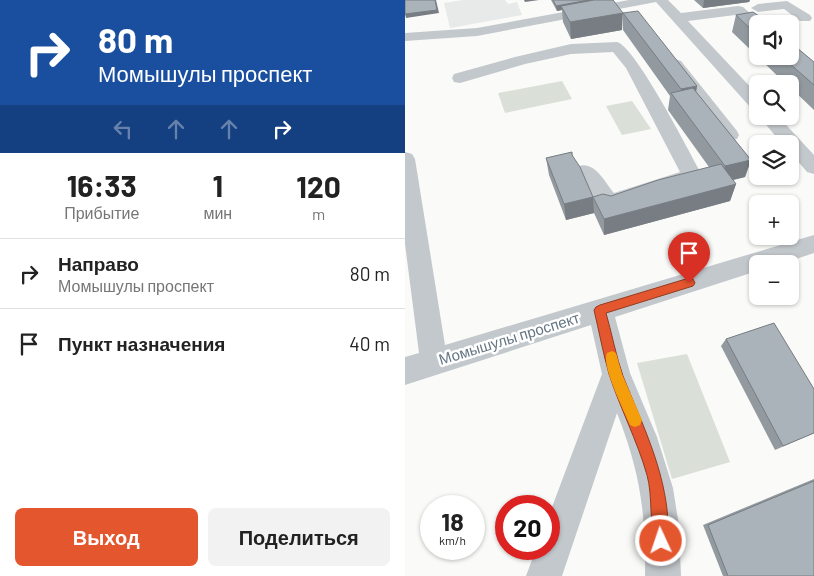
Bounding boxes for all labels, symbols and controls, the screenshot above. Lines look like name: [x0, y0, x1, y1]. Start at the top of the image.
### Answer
map controls: [749, 15, 799, 305]
button: sound: [749, 15, 799, 65]
text: 80 m: [98, 18, 173, 60]
icon: right: [15, 20, 80, 85]
text: Момышулы проспект: [98, 60, 312, 86]
button: search: [749, 75, 799, 125]
icon: left: [109, 115, 137, 143]
icon: ahead: [162, 115, 190, 143]
icon: ahead: [215, 115, 243, 143]
icon: right: [268, 115, 296, 143]
button: layers: [749, 135, 799, 185]
text: 16:33: [67, 167, 137, 203]
text: 1: [213, 167, 223, 203]
text: 120: [296, 168, 341, 204]
button: +: [749, 195, 799, 245]
text: Прибытие: [64, 203, 139, 222]
text: мин: [203, 203, 232, 222]
text: m: [312, 204, 325, 223]
pin: [668, 232, 710, 283]
icon: arrive: [675, 239, 703, 267]
text: Направо: [58, 252, 139, 275]
button: −: [749, 255, 799, 305]
icon: right: [15, 260, 43, 288]
text: 80 m: [350, 262, 390, 285]
text: Момышулы проспект: [58, 276, 214, 295]
street label: Момышулы проспект: [436, 308, 582, 368]
icon: arrive: [15, 330, 43, 358]
text: Пункт назначения: [58, 332, 225, 355]
text: 40 m: [349, 332, 390, 355]
speed limit sign: 20: [495, 495, 560, 560]
text: 18: [441, 506, 464, 536]
button: Выход: [15, 508, 198, 566]
button: Поделиться: [208, 508, 390, 566]
position arrow: [634, 514, 686, 566]
text: km/h: [439, 533, 466, 547]

